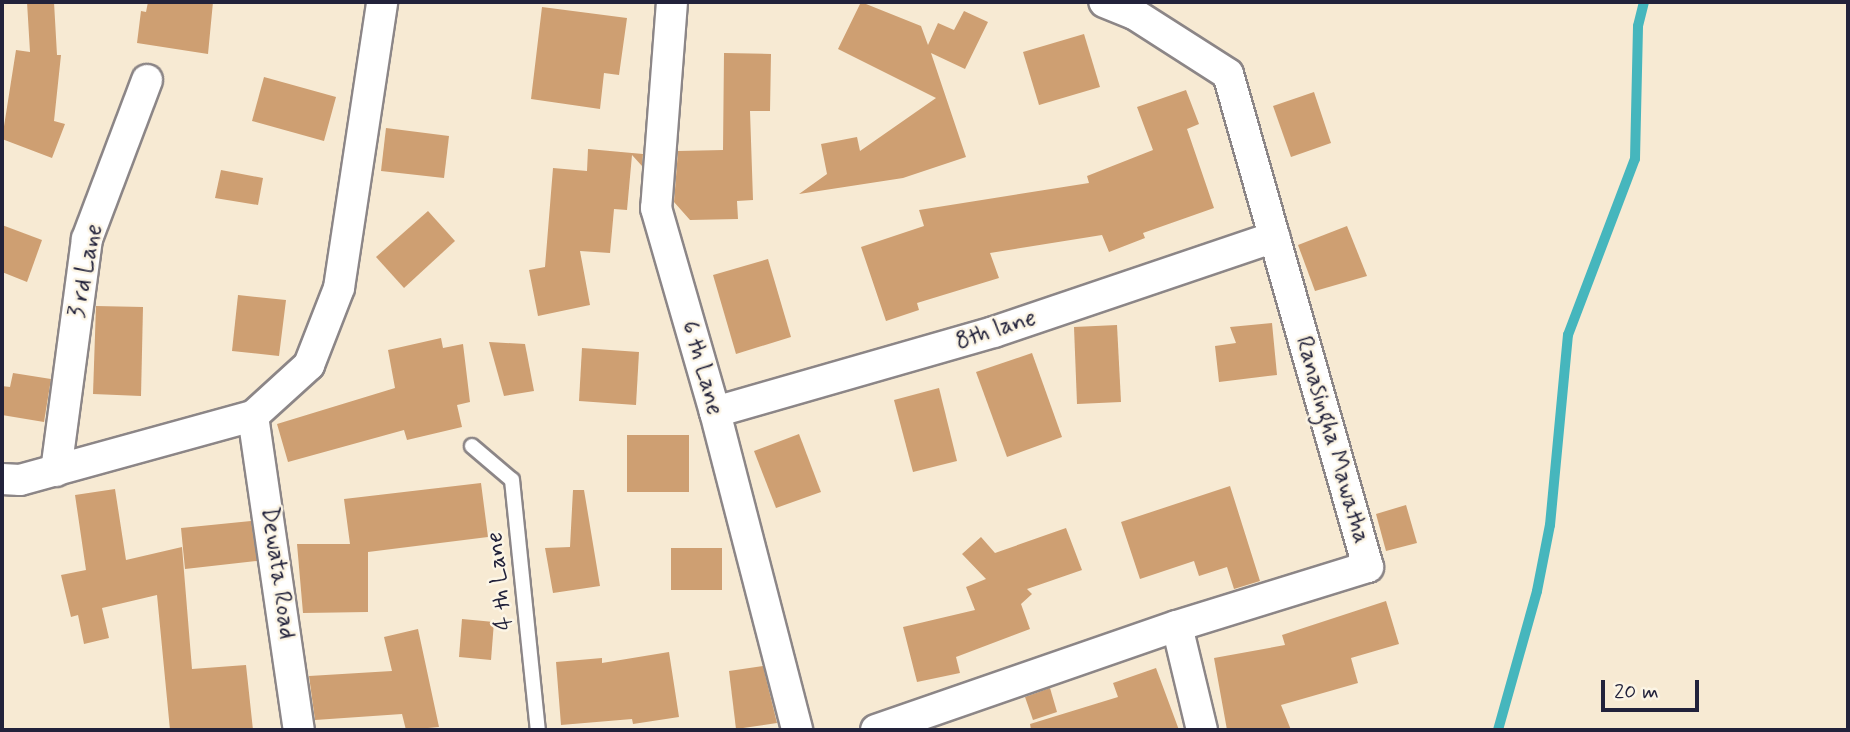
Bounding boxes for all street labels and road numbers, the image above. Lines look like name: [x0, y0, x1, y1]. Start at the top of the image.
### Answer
street label: 3 rd Lane: [63, 221, 109, 321]
street label: 8th lane: [952, 304, 1040, 356]
street label: 6 th Lane: [675, 317, 729, 419]
street label: Ranasingha Mawatha: [1289, 334, 1375, 546]
street label: Dewata Road: [254, 505, 302, 641]
street label: 4 th Lane: [481, 530, 519, 632]

